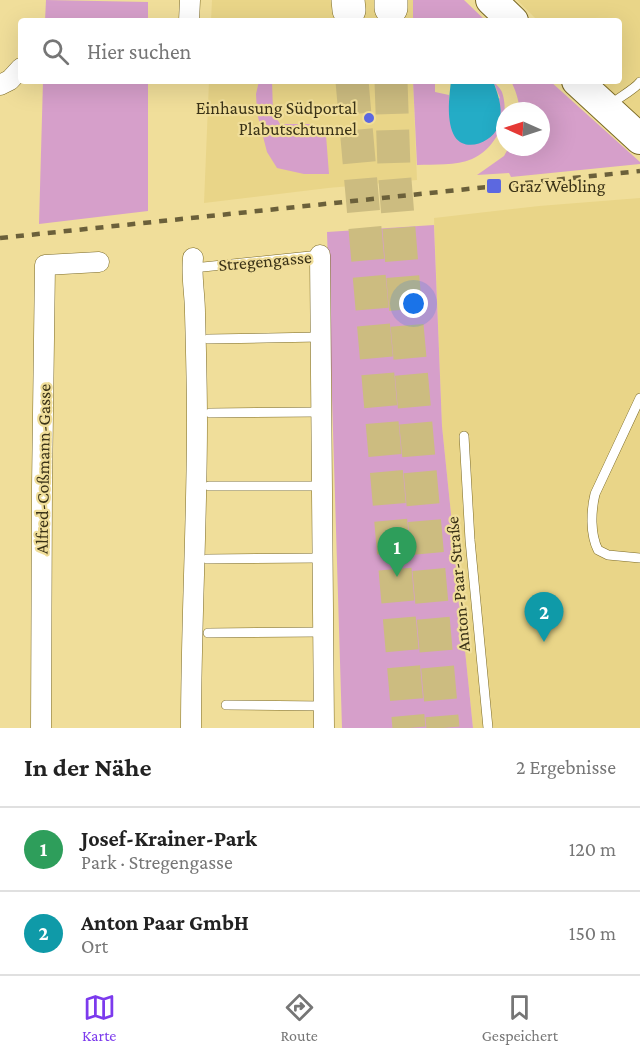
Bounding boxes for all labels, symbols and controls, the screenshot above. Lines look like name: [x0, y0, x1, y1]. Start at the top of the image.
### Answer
search box: [18, 18, 622, 84]
icon: search: [39, 35, 72, 68]
text: Hier suchen: [87, 39, 191, 64]
place label: Einhausung Südportal Plabutschtunnel: [196, 98, 357, 139]
north arrow: [496, 102, 550, 156]
marker: Einhausung Südportal Plabutschtunnel: [362, 111, 376, 125]
place label: Graz Webling: [508, 176, 606, 196]
marker: Graz Webling: [485, 177, 503, 195]
street label: Stregengasse: [218, 247, 313, 275]
your location: [399, 289, 428, 318]
street label: Alfred-Coßmann-Gasse: [32, 384, 54, 554]
street label: Anton-Paar-Straße: [442, 515, 474, 653]
pin: 1: [378, 528, 416, 577]
pin: 2: [524, 592, 564, 642]
text: In der Nähe: [24, 753, 152, 782]
text: 2 Ergebnisse: [516, 756, 616, 778]
text: Josef-Krainer-Park: [81, 826, 257, 851]
text: 1: [40, 838, 47, 860]
text: 120 m: [569, 838, 616, 860]
text: Park · Stregengasse: [81, 851, 233, 873]
text: Anton Paar GmbH: [81, 910, 249, 935]
text: 2: [38, 922, 49, 944]
text: 150 m: [569, 922, 616, 944]
text: Ort: [81, 935, 108, 957]
tab: Karte: [82, 991, 116, 1044]
tab: Route: [280, 991, 318, 1044]
tab: Gespeichert: [482, 991, 558, 1044]

